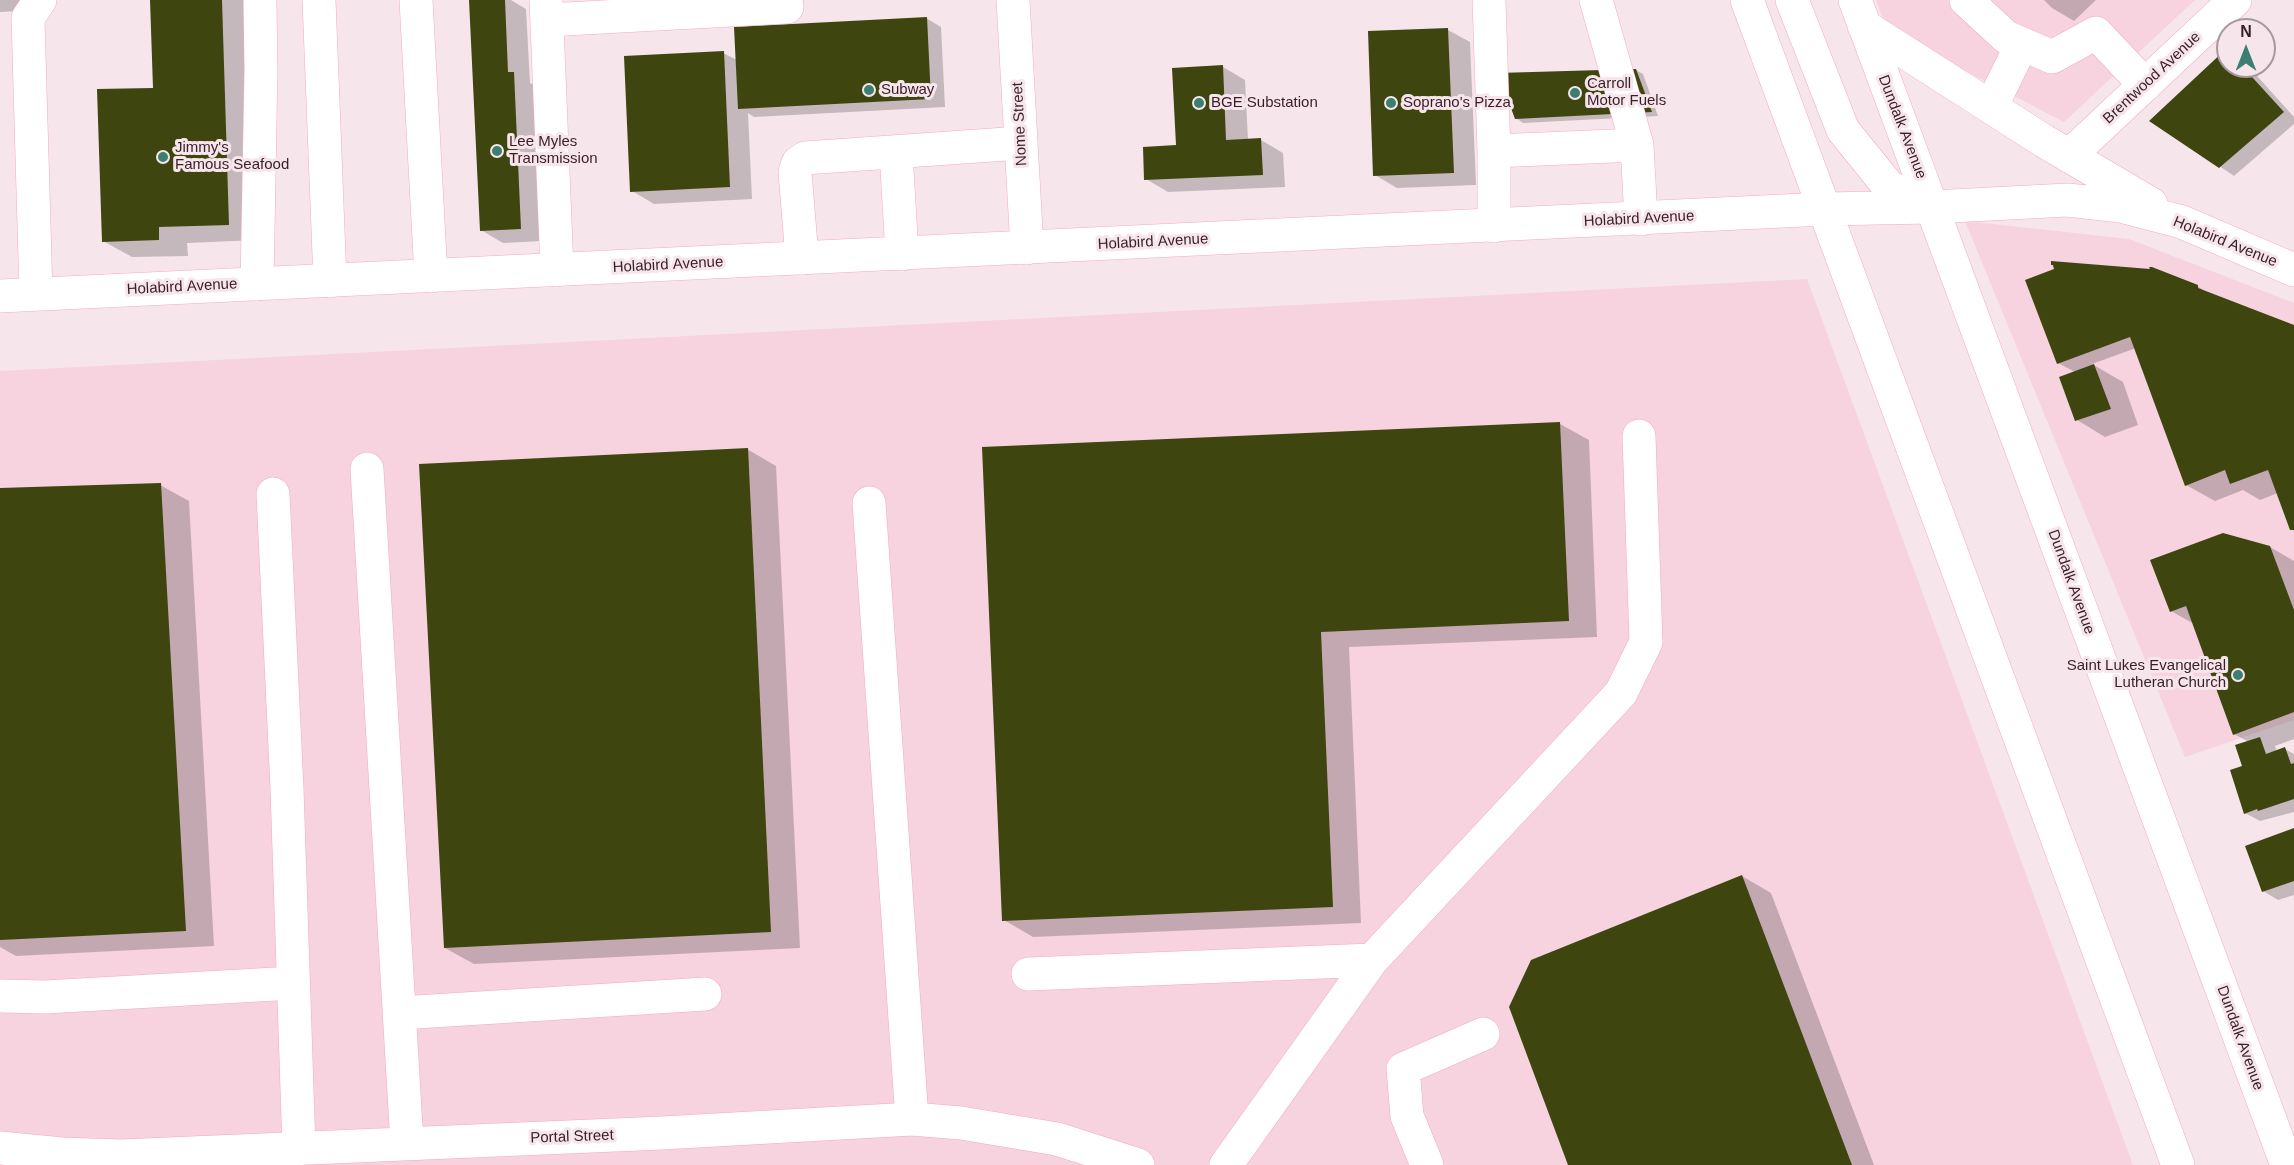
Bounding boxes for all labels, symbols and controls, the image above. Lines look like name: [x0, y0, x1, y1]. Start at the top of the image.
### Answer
north arrow: [2216, 18, 2276, 78]
text: N: [2240, 23, 2252, 40]
street label: Brentwood Avenue: [2100, 28, 2204, 128]
street label: Dundalk Avenue: [1874, 73, 1930, 181]
place label: Carroll Motor Fuels: [1587, 75, 1666, 110]
place label: Subway: [881, 81, 934, 99]
street label: Nome Street: [1009, 81, 1031, 167]
marker: Subway: [862, 83, 876, 97]
marker: Carroll Motor Fuels: [1568, 86, 1582, 100]
place label: BGE Substation: [1211, 94, 1318, 112]
place label: Soprano's Pizza: [1403, 94, 1511, 112]
marker: BGE Substation: [1192, 96, 1206, 110]
marker: Soprano's Pizza: [1384, 96, 1398, 110]
place label: Lee Myles Transmission: [509, 133, 598, 168]
place label: Jimmy's Famous Seafood: [175, 139, 289, 174]
marker: Lee Myles Transmission: [490, 144, 504, 158]
marker: Jimmy's Famous Seafood: [156, 150, 170, 164]
street label: Holabird Avenue: [1583, 207, 1695, 231]
street label: Holabird Avenue: [2170, 213, 2280, 271]
street label: Holabird Avenue: [1097, 230, 1209, 254]
street label: Holabird Avenue: [612, 253, 724, 277]
street label: Holabird Avenue: [126, 275, 238, 299]
street label: Dundalk Avenue: [2044, 527, 2098, 637]
place label: Saint Lukes Evangelical Lutheran Church: [2067, 657, 2226, 692]
marker: Saint Lukes Evangelical Lutheran Church: [2231, 668, 2245, 682]
street label: Dundalk Avenue: [2213, 983, 2267, 1093]
street label: Portal Street: [530, 1127, 614, 1147]

